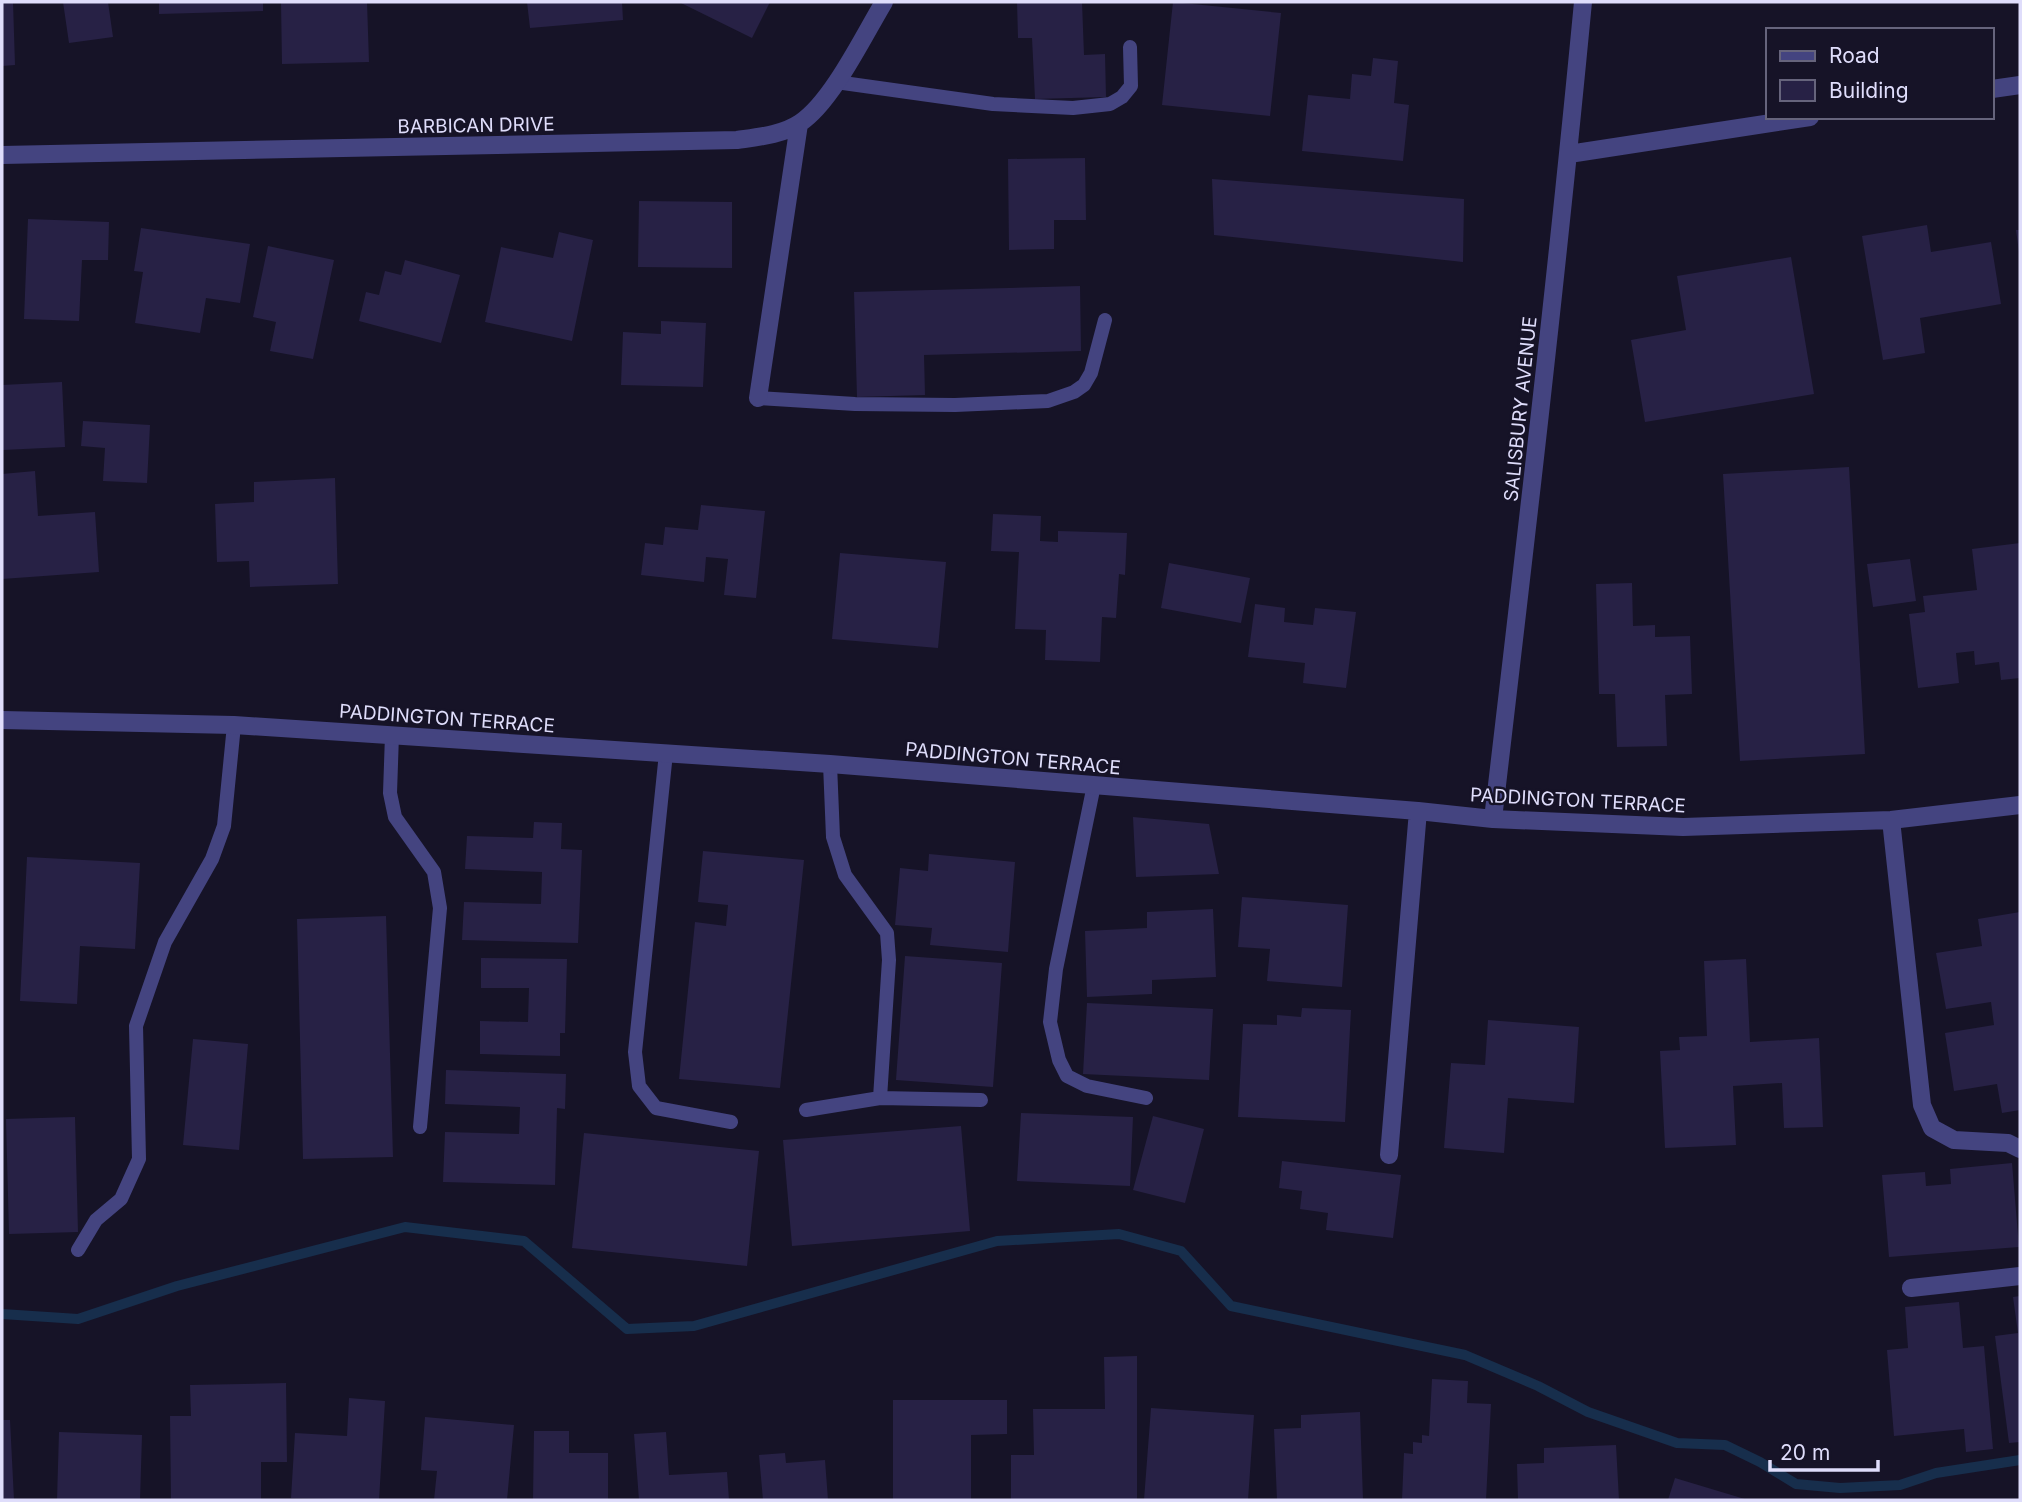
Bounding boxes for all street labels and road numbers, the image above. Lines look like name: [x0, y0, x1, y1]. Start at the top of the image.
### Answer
street label: BARBICAN DRIVE: [397, 113, 555, 138]
street label: SALISBURY AVENUE: [1499, 315, 1542, 503]
street label: PADDINGTON TERRACE: [338, 699, 556, 738]
street label: PADDINGTON TERRACE: [904, 738, 1122, 779]
street label: PADDINGTON TERRACE: [1469, 783, 1686, 818]

